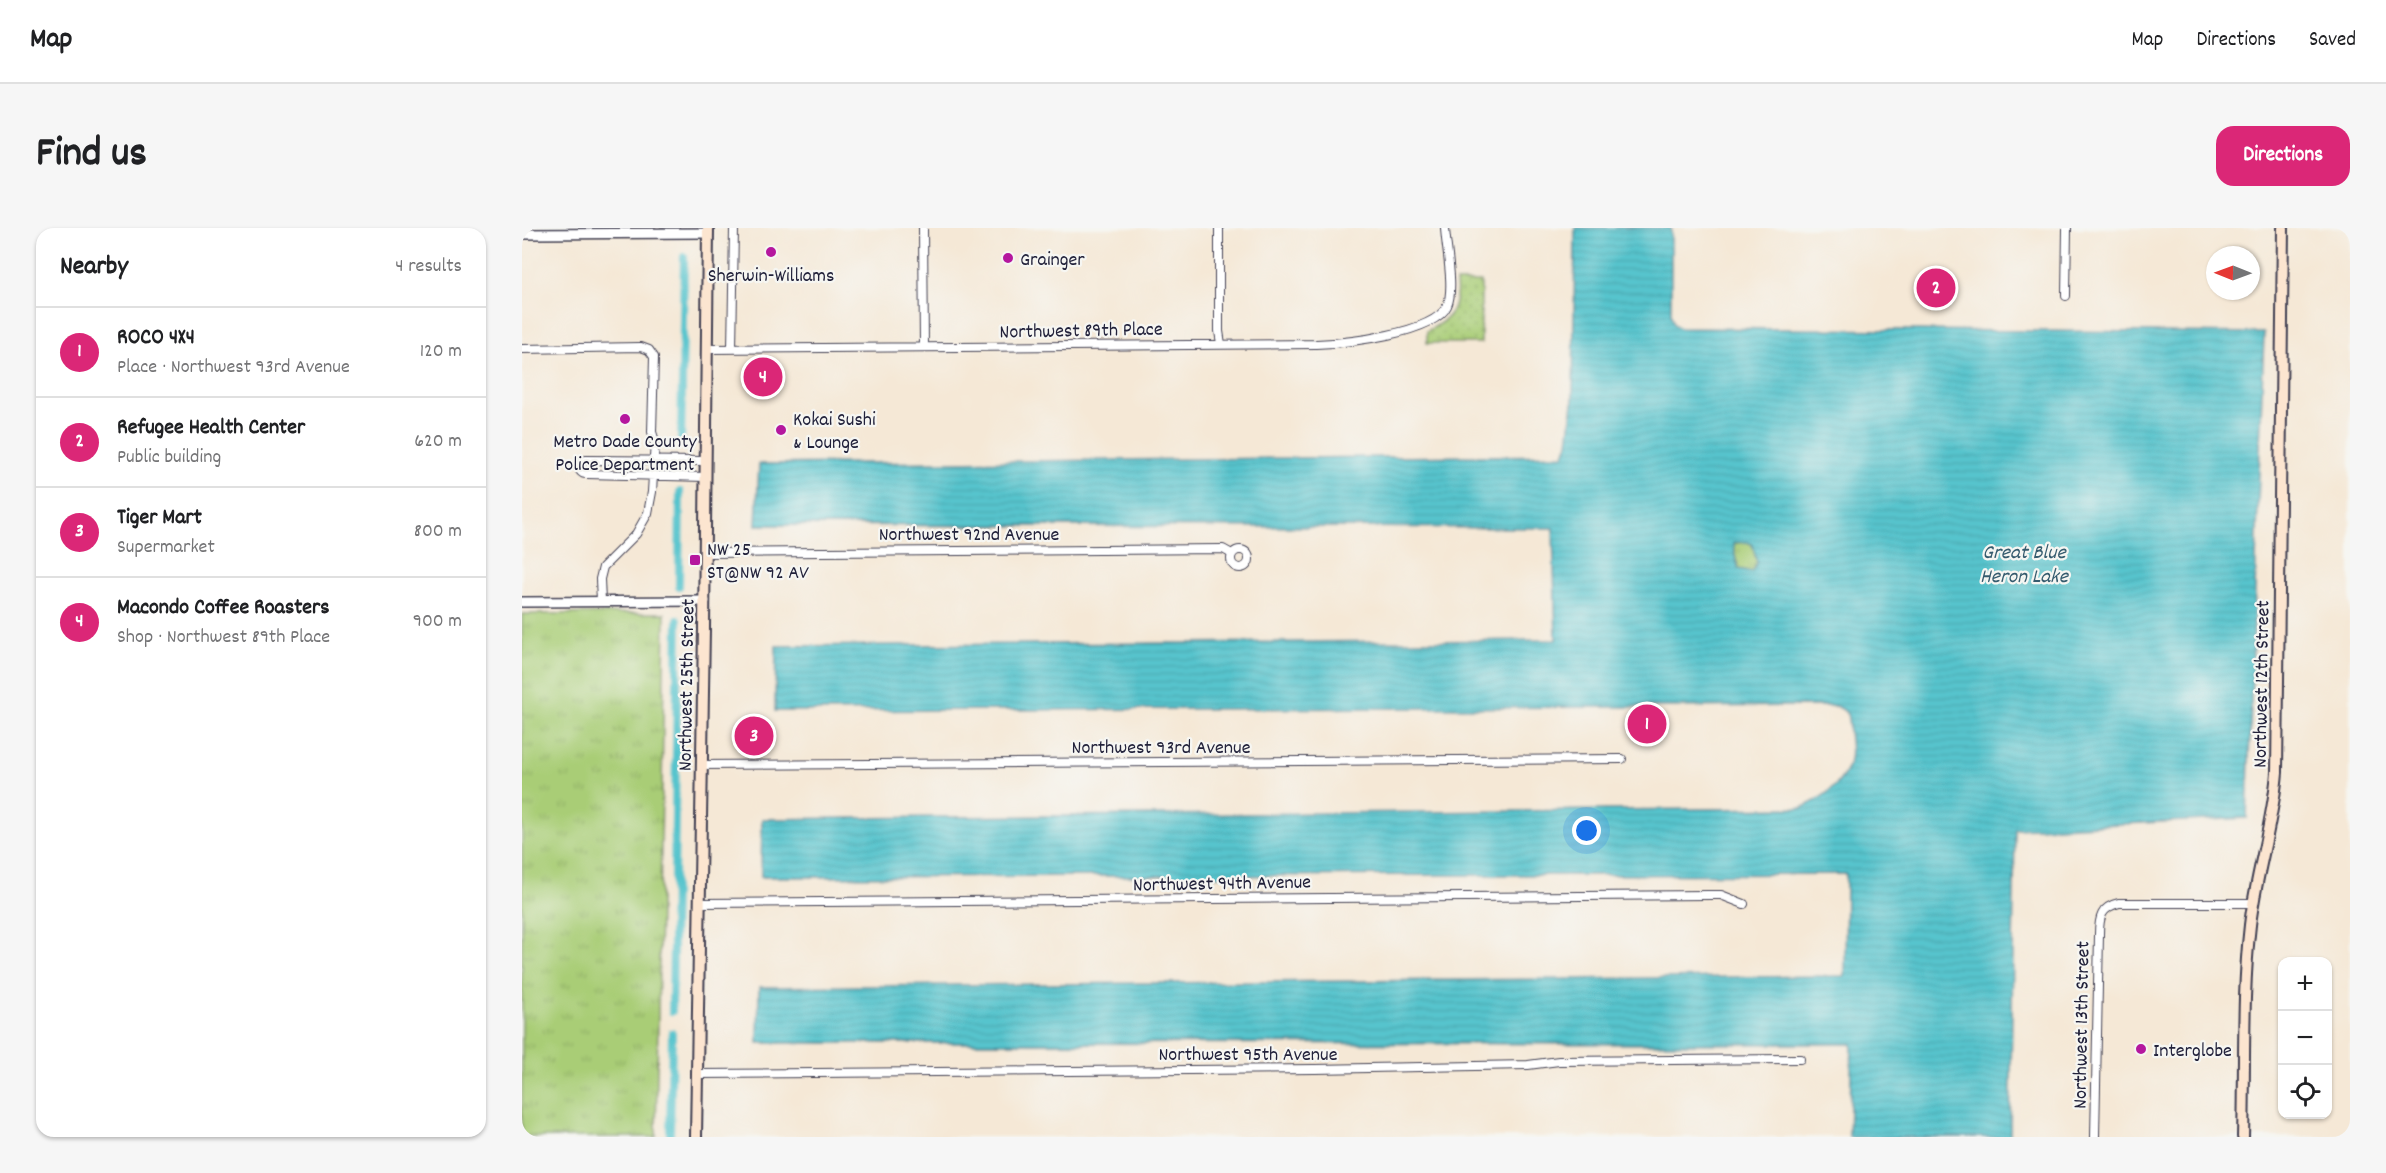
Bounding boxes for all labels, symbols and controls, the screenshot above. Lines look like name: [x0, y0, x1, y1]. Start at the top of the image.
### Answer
text: Map: [30, 21, 72, 61]
text: Map: [2132, 26, 2163, 56]
text: Directions: [2196, 26, 2276, 56]
text: Saved: [2309, 26, 2356, 56]
text: Find us: [36, 126, 147, 186]
button: Directions: [2216, 126, 2350, 186]
marker: Sherwin-Williams: [764, 245, 778, 259]
north arrow: [2206, 246, 2260, 300]
place label: Grainger: [1020, 247, 1085, 275]
text: Nearby: [60, 249, 128, 286]
marker: Grainger: [1001, 251, 1015, 265]
text: 4 results: [395, 253, 462, 281]
place label: Sherwin-Williams: [708, 263, 834, 291]
pin: 2: [1916, 266, 1956, 310]
street label: Northwest 89th Place: [999, 317, 1163, 347]
text: ROCO 4X4: [117, 323, 195, 354]
text: 1: [77, 338, 82, 366]
text: 120 m: [420, 338, 462, 366]
text: Place · Northwest 93rd Avenue: [117, 354, 350, 382]
pin: 4: [744, 354, 782, 400]
place label: Kokai Sushi & Lounge: [793, 407, 876, 458]
marker: Metro Dade County Police Department: [618, 412, 632, 426]
text: Refugee Health Center: [117, 413, 305, 444]
marker: Kokai Sushi & Lounge: [774, 423, 788, 437]
text: 2: [75, 428, 84, 456]
text: 620 m: [414, 428, 462, 456]
place label: Metro Dade County Police Department: [553, 429, 698, 480]
text: Public building: [117, 444, 221, 472]
text: Tiger Mart: [117, 503, 202, 534]
text: 3: [75, 518, 84, 546]
text: 800 m: [414, 518, 462, 546]
street label: Northwest 92nd Avenue: [879, 522, 1060, 550]
text: Supermarket: [117, 534, 215, 562]
place label: NW 25 ST@NW 92 AV: [707, 537, 809, 588]
water label: Great Blue Heron Lake: [1980, 539, 2070, 593]
marker: NW 25 ST@NW 92 AV: [688, 553, 702, 567]
text: Macondo Coffee Roasters: [117, 593, 329, 624]
street label: Northwest 25th Street: [672, 599, 704, 772]
street label: Northwest 12th Street: [2248, 600, 2278, 768]
text: 4: [75, 608, 84, 636]
text: 900 m: [413, 608, 462, 636]
text: Shop · Northwest 89th Place: [117, 624, 330, 652]
pin: 1: [1628, 702, 1666, 746]
pin: 3: [734, 714, 774, 758]
street label: Northwest 93rd Avenue: [1072, 735, 1251, 763]
your location: [1572, 816, 1601, 845]
street label: Northwest 94th Avenue: [1133, 869, 1312, 901]
street label: Northwest 13th Street: [2068, 941, 2098, 1109]
map controls: [2278, 957, 2332, 1119]
button: +: [2278, 957, 2332, 1011]
button: −: [2278, 1011, 2332, 1065]
place label: Interglobe: [2153, 1038, 2232, 1066]
street label: Northwest 95th Avenue: [1158, 1042, 1338, 1070]
marker: Interglobe: [2134, 1042, 2148, 1056]
button: locate: [2278, 1065, 2332, 1119]

